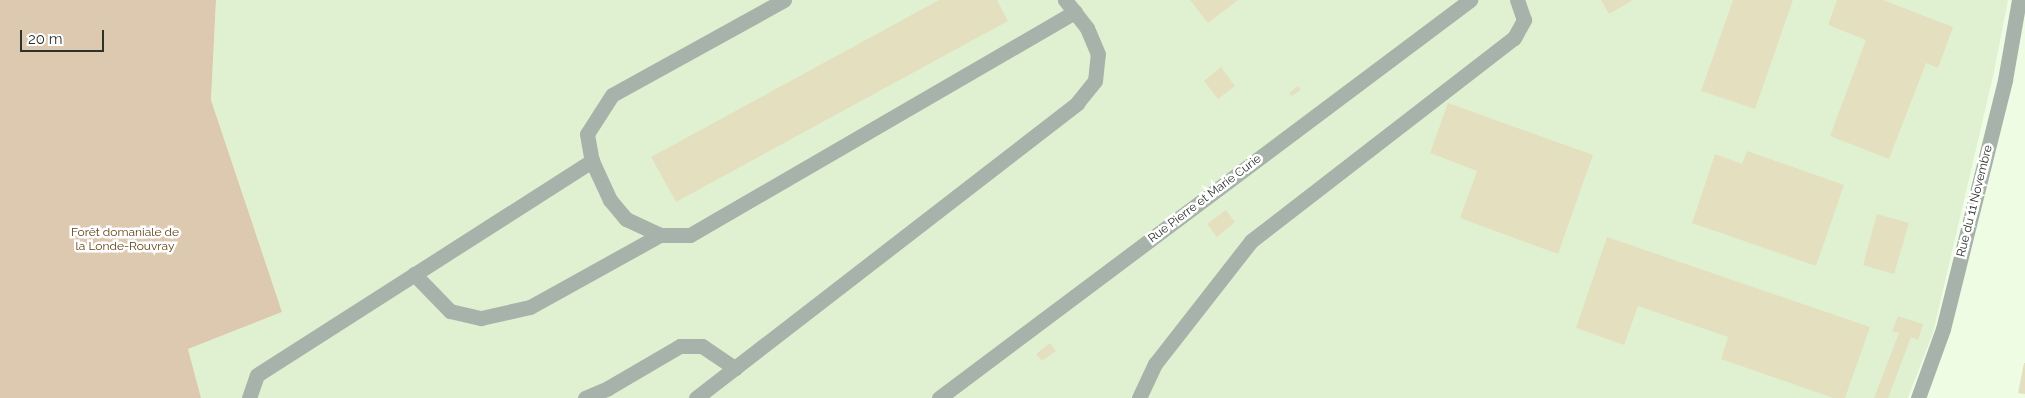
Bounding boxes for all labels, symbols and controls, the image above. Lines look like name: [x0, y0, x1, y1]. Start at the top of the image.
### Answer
scale bar: [22, 20, 106, 52]
text: 20 m: [28, 30, 63, 48]
street label: Rue du 11 Novembre: [1954, 144, 1996, 258]
street label: Rue Pierre et Marie Curie: [1146, 152, 1264, 246]
park label: Forêt domaniale de la Londe-Rouvray: [71, 226, 179, 254]

